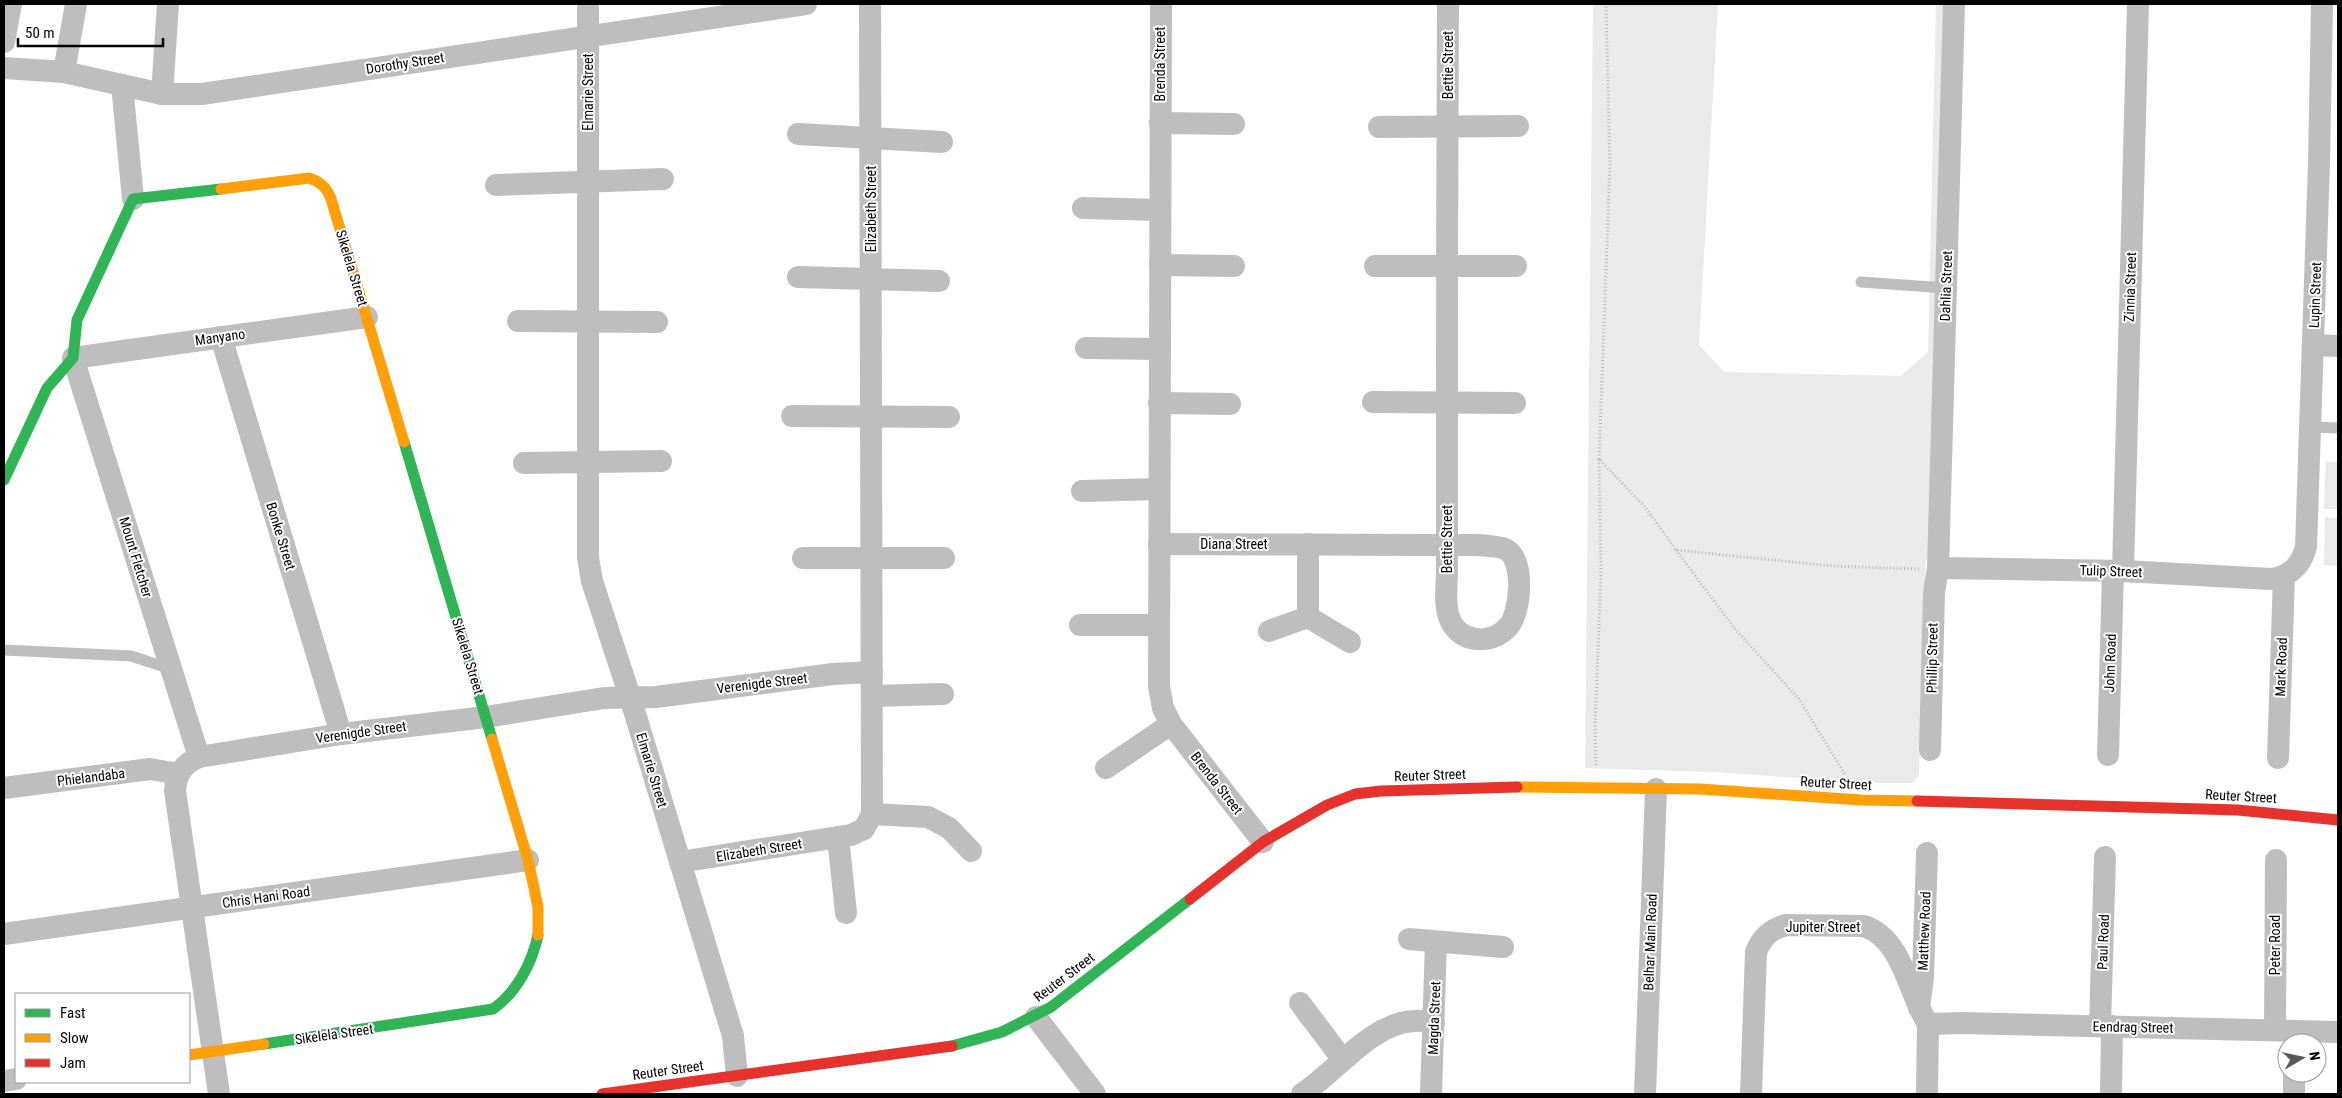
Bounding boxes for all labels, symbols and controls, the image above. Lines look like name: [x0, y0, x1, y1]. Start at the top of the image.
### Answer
scale bar: [18, 15, 162, 47]
text: 50 m: [25, 24, 55, 42]
street label: Brenda Street: [1152, 27, 1168, 101]
street label: Bettie Street: [1440, 31, 1456, 99]
street label: Dorothy Street: [365, 49, 445, 77]
street label: Elmarie Street: [580, 53, 596, 131]
street label: Elizabeth Street: [863, 166, 879, 252]
street label: Sikelela Street: [333, 228, 371, 308]
street label: Dahlia Street: [1937, 250, 1955, 322]
street label: Zinnia Street: [2121, 252, 2139, 322]
street label: Lupin Street: [2306, 262, 2324, 328]
street label: Manyano: [194, 326, 246, 348]
street label: Bonke Street: [263, 500, 299, 572]
street label: Bettie Street: [1439, 505, 1455, 573]
street label: Mount Fletcher: [116, 515, 156, 599]
street label: Diana Street: [1200, 536, 1268, 552]
street label: Tulip Street: [2079, 562, 2143, 580]
street label: Sikelela Street: [449, 616, 487, 696]
street label: Phillip Street: [1923, 623, 1941, 693]
street label: John Road: [2101, 633, 2119, 693]
street label: Mark Road: [2272, 637, 2290, 697]
street label: Verenigde Street: [716, 670, 808, 696]
street label: Verenigde Street: [315, 718, 407, 746]
street label: Elmarie Street: [633, 731, 671, 809]
street label: Brenda Street: [1188, 749, 1246, 817]
street label: Phielandaba: [56, 765, 126, 789]
street label: Reuter Street: [1394, 766, 1466, 784]
street label: Reuter Street: [1800, 773, 1872, 793]
street label: Reuter Street: [2205, 786, 2277, 806]
street label: Elizabeth Street: [715, 835, 803, 865]
street label: Chris Hani Road: [221, 883, 311, 911]
street label: Matthew Road: [1915, 891, 1933, 971]
street label: Belhar Main Road: [1640, 893, 1660, 991]
street label: Paul Road: [2094, 914, 2112, 970]
street label: Peter Road: [2267, 915, 2283, 975]
street label: Jupiter Street: [1786, 919, 1860, 935]
street label: Reuter Street: [1031, 949, 1097, 1005]
street label: Magda Street: [1425, 981, 1443, 1055]
legend: [15, 993, 190, 1083]
text: Fast: [60, 1004, 85, 1022]
street label: Eendrag Street: [2092, 1018, 2174, 1036]
street label: Sikelela Street: [294, 1021, 374, 1047]
text: Slow: [60, 1029, 89, 1047]
north arrow: [2277, 1033, 2327, 1083]
text: N: [2306, 1050, 2323, 1061]
text: Jam: [60, 1054, 86, 1072]
street label: Reuter Street: [631, 1057, 705, 1083]

